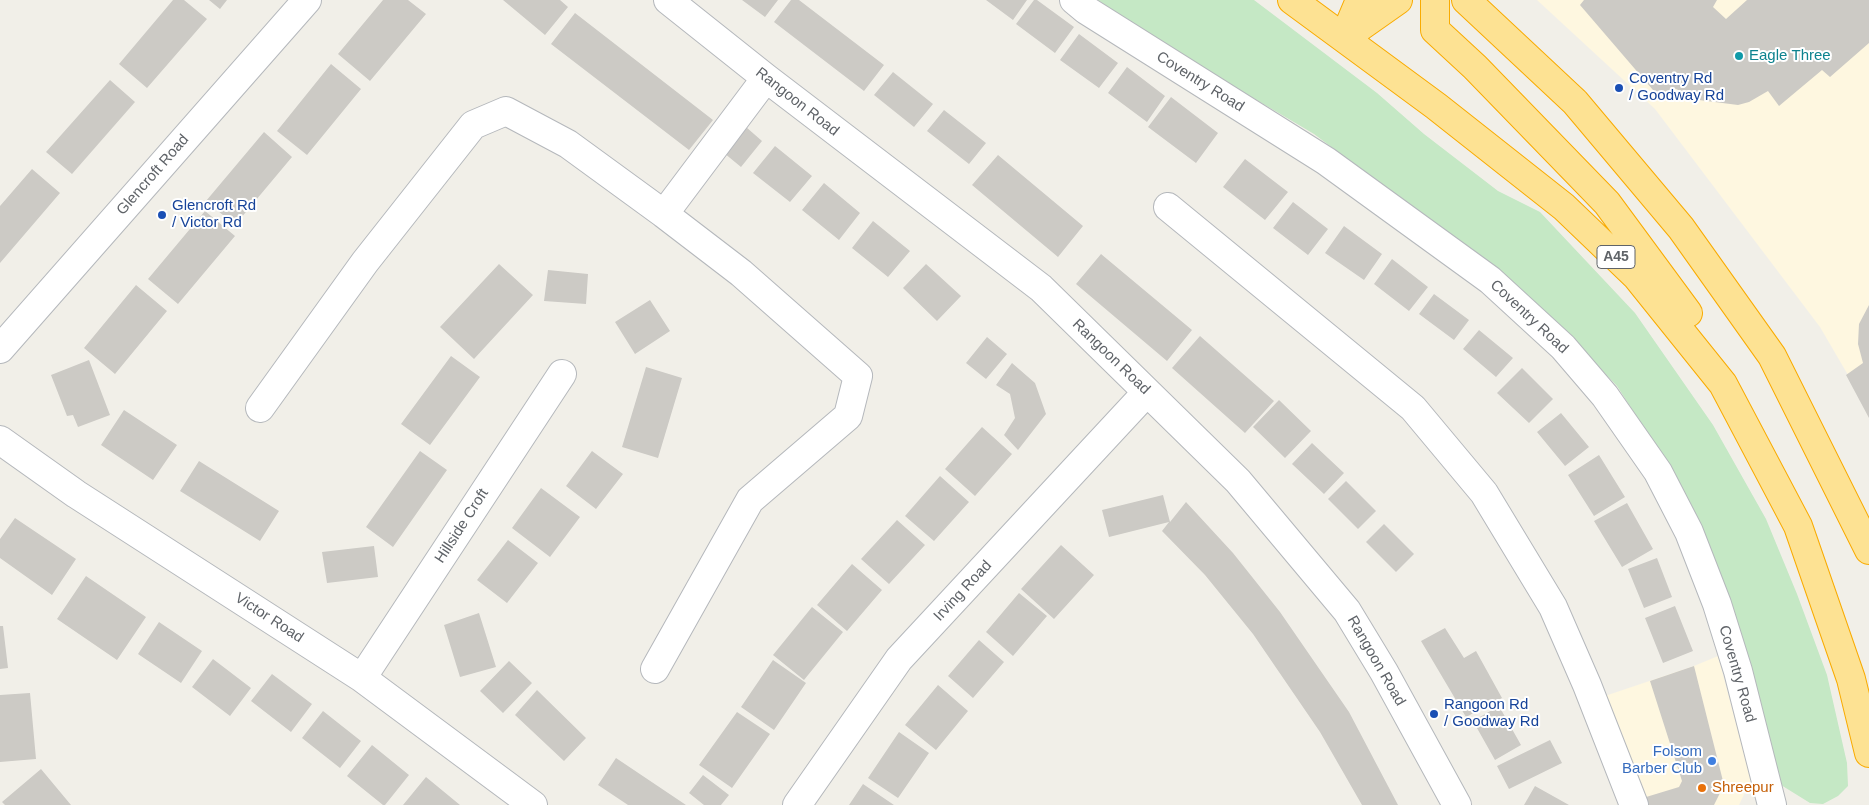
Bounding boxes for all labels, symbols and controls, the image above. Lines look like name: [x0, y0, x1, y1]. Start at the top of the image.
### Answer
place label: Eagle Three: [1749, 47, 1831, 65]
street label: Coventry Road: [1153, 48, 1247, 116]
marker: Eagle Three: [1733, 50, 1745, 62]
street label: Rangoon Road: [752, 64, 842, 140]
place label: Coventry Rd / Goodway Rd: [1629, 70, 1724, 105]
marker: Coventry Rd / Goodway Rd: [1613, 82, 1625, 94]
street label: Glencroft Road: [113, 131, 193, 219]
place label: Glencroft Rd / Victor Rd: [172, 197, 256, 232]
marker: Glencroft Rd / Victor Rd: [156, 209, 168, 221]
road number: A45: [1597, 246, 1635, 268]
street label: Coventry Road: [1486, 276, 1572, 358]
street label: Rangoon Road: [1068, 315, 1154, 399]
street label: Hillside Croft: [431, 485, 493, 567]
street label: Irving Road: [930, 557, 996, 625]
street label: Victor Road: [231, 589, 307, 647]
street label: Rangoon Road: [1343, 613, 1409, 709]
street label: Coventry Road: [1715, 623, 1759, 725]
place label: Rangoon Rd / Goodway Rd: [1444, 696, 1539, 731]
marker: Rangoon Rd / Goodway Rd: [1428, 708, 1440, 720]
place label: Folsom Barber Club: [1622, 743, 1702, 778]
marker: Folsom Barber Club: [1706, 755, 1718, 767]
place label: Shreepur: [1712, 779, 1774, 797]
marker: Shreepur: [1696, 782, 1708, 794]

